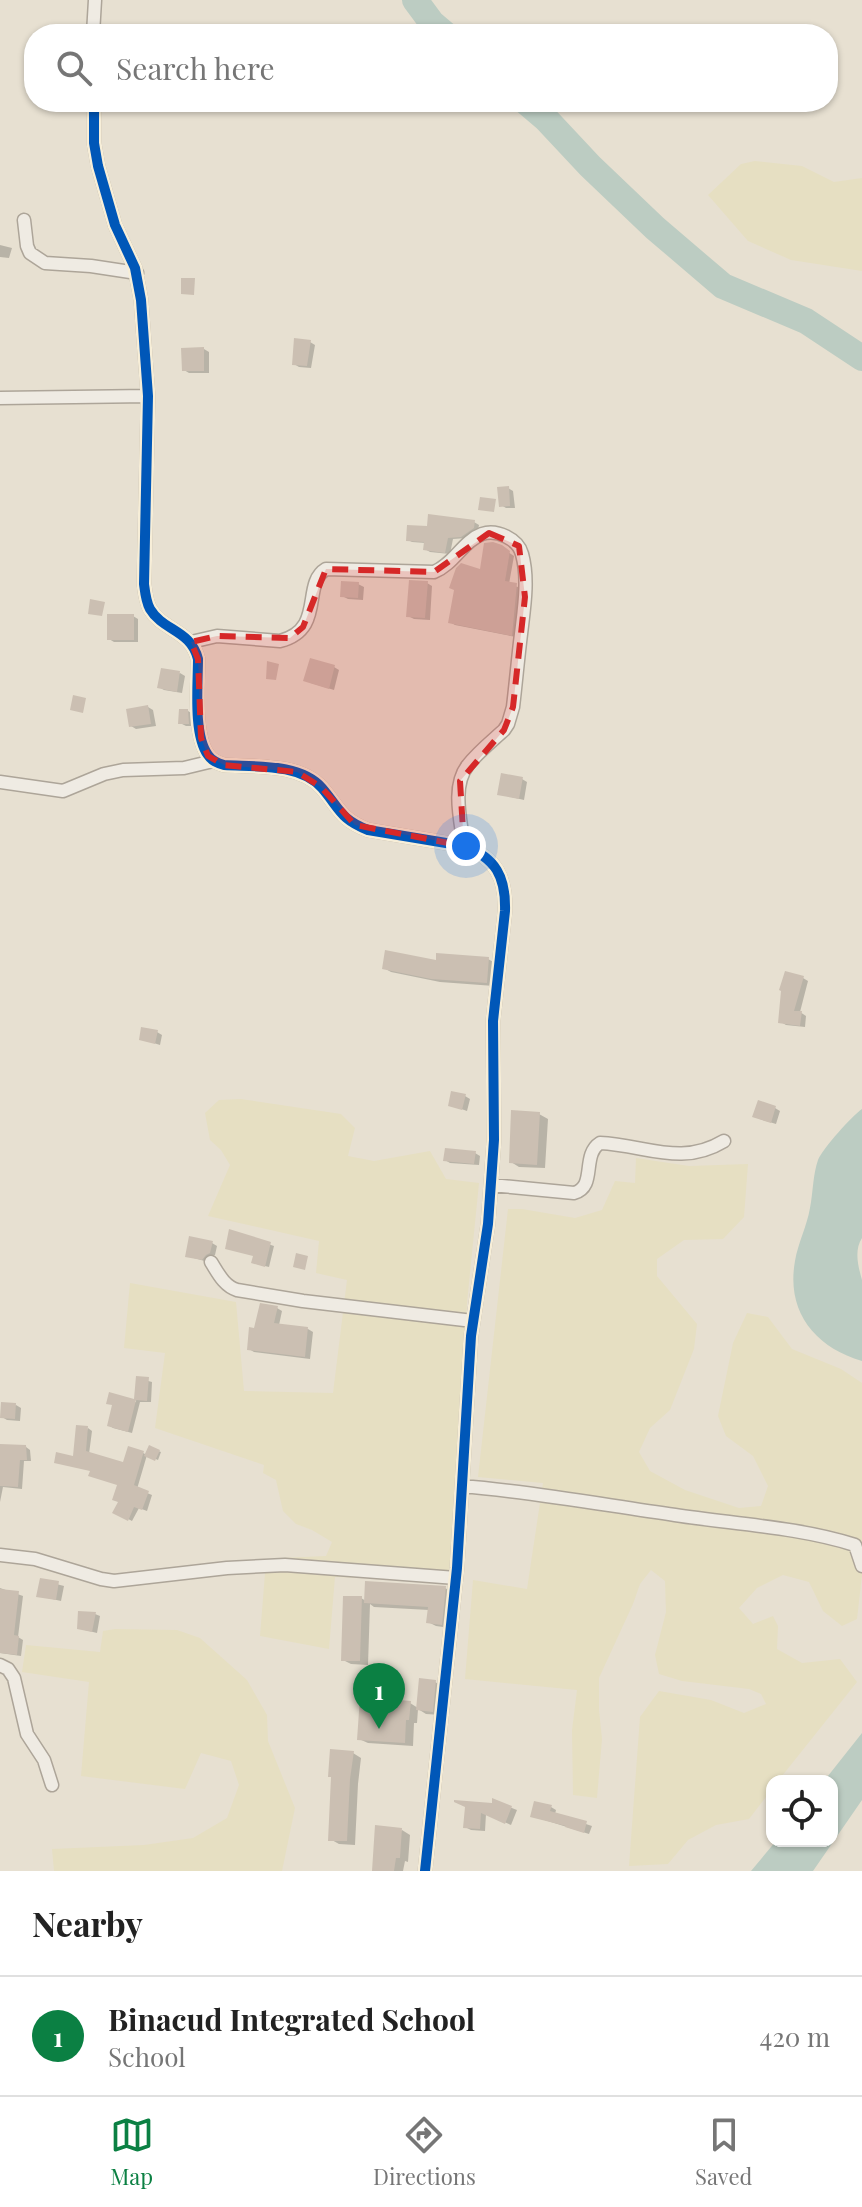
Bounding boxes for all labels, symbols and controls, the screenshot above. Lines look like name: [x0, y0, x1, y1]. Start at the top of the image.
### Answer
search box: [24, 24, 838, 112]
icon: search: [52, 46, 96, 90]
text: Search here: [116, 48, 275, 88]
your location: [446, 826, 486, 866]
pin: 1: [353, 1663, 405, 1729]
map controls: [766, 1775, 838, 1847]
button: locate: [766, 1775, 838, 1847]
text: Nearby: [32, 1900, 143, 1946]
text: Binacud Integrated School: [108, 1999, 475, 2039]
text: 1: [53, 2019, 63, 2054]
text: 420 m: [760, 2019, 830, 2054]
text: School: [108, 2039, 186, 2074]
tab: Map: [110, 2113, 154, 2191]
tab: Directions: [373, 2113, 476, 2191]
tab: Saved: [695, 2113, 752, 2191]

